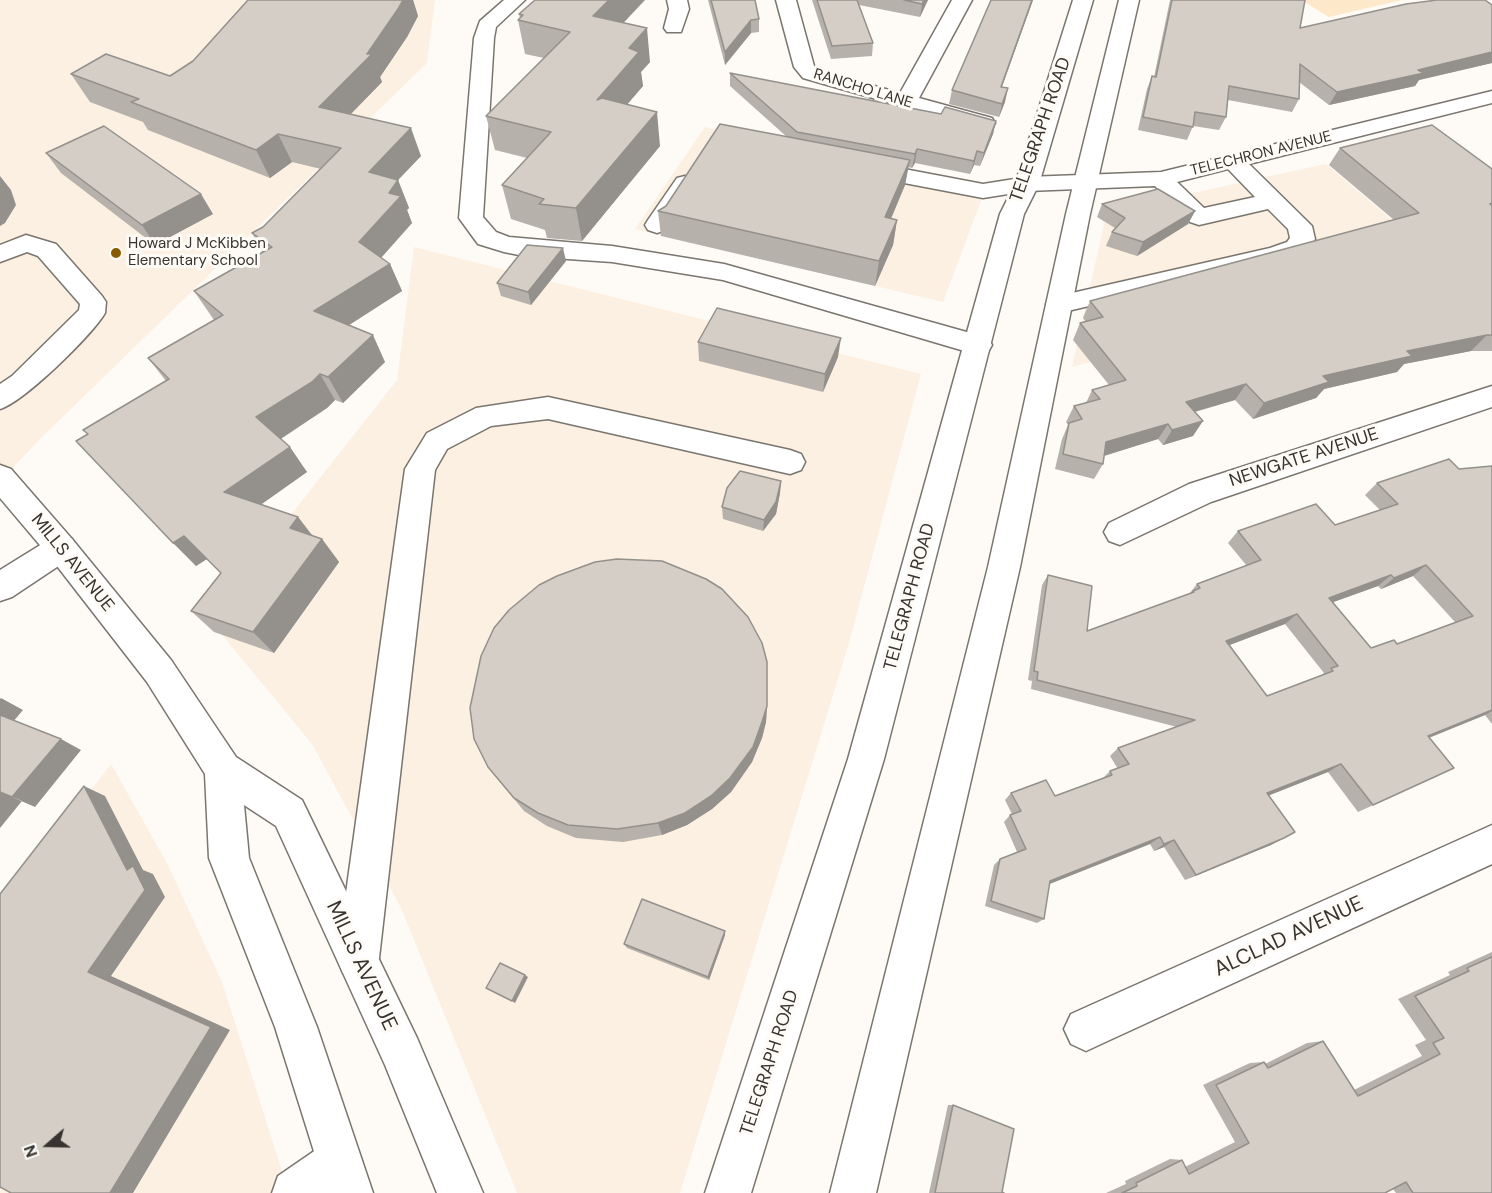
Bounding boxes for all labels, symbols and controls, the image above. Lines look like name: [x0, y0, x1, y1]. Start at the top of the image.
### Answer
street label: TELEGRAPH ROAD: [1006, 55, 1076, 205]
street label: RANCHO LANE: [811, 65, 915, 113]
street label: TELECHRON AVENUE: [1189, 128, 1333, 180]
place label: Howard J McKibben Elementary School: [128, 235, 266, 270]
marker: Howard J McKibben Elementary School: [109, 246, 123, 260]
street label: NEWGATE AVENUE: [1227, 424, 1381, 492]
street label: MILLS AVENUE: [26, 510, 118, 616]
street label: TELEGRAPH ROAD: [880, 521, 940, 673]
street label: ALCLAD AVENUE: [1210, 891, 1368, 983]
street label: MILLS AVENUE: [320, 897, 402, 1035]
street label: TELEGRAPH ROAD: [736, 987, 804, 1139]
north arrow: [18, 1115, 78, 1175]
text: N: [19, 1142, 42, 1160]

